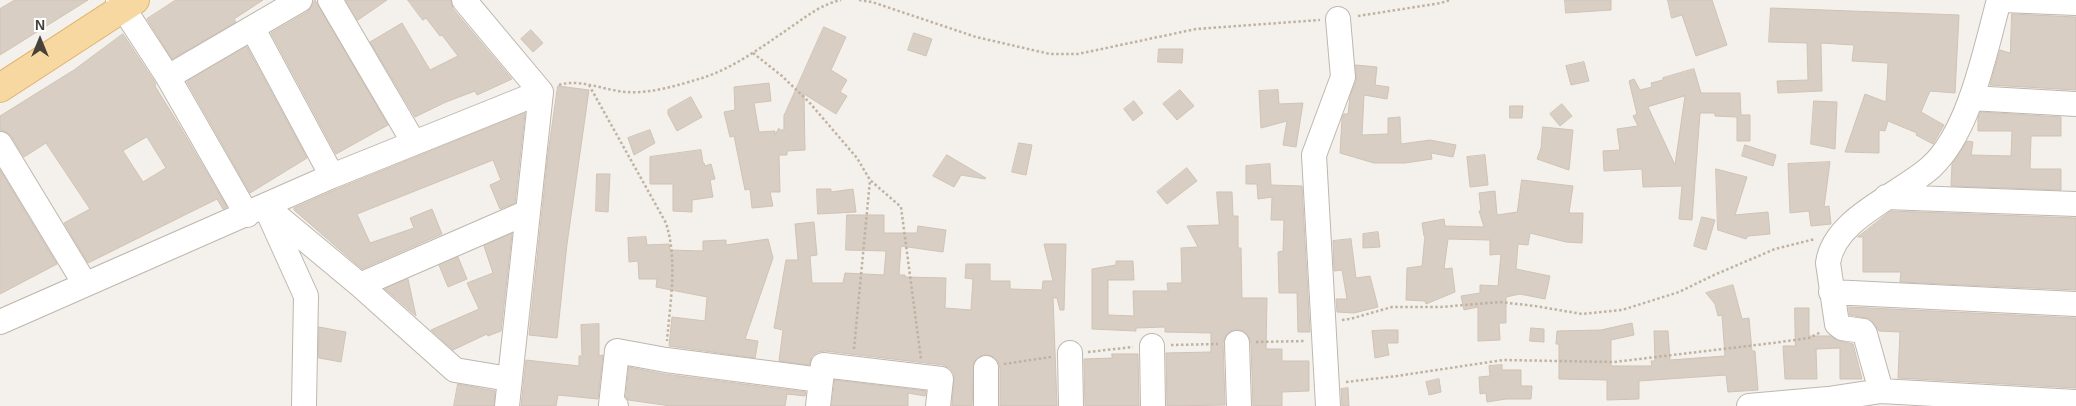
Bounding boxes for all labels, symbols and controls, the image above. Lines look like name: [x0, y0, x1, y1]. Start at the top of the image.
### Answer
north arrow: [15, 15, 65, 65]
text: N: [35, 17, 45, 33]

